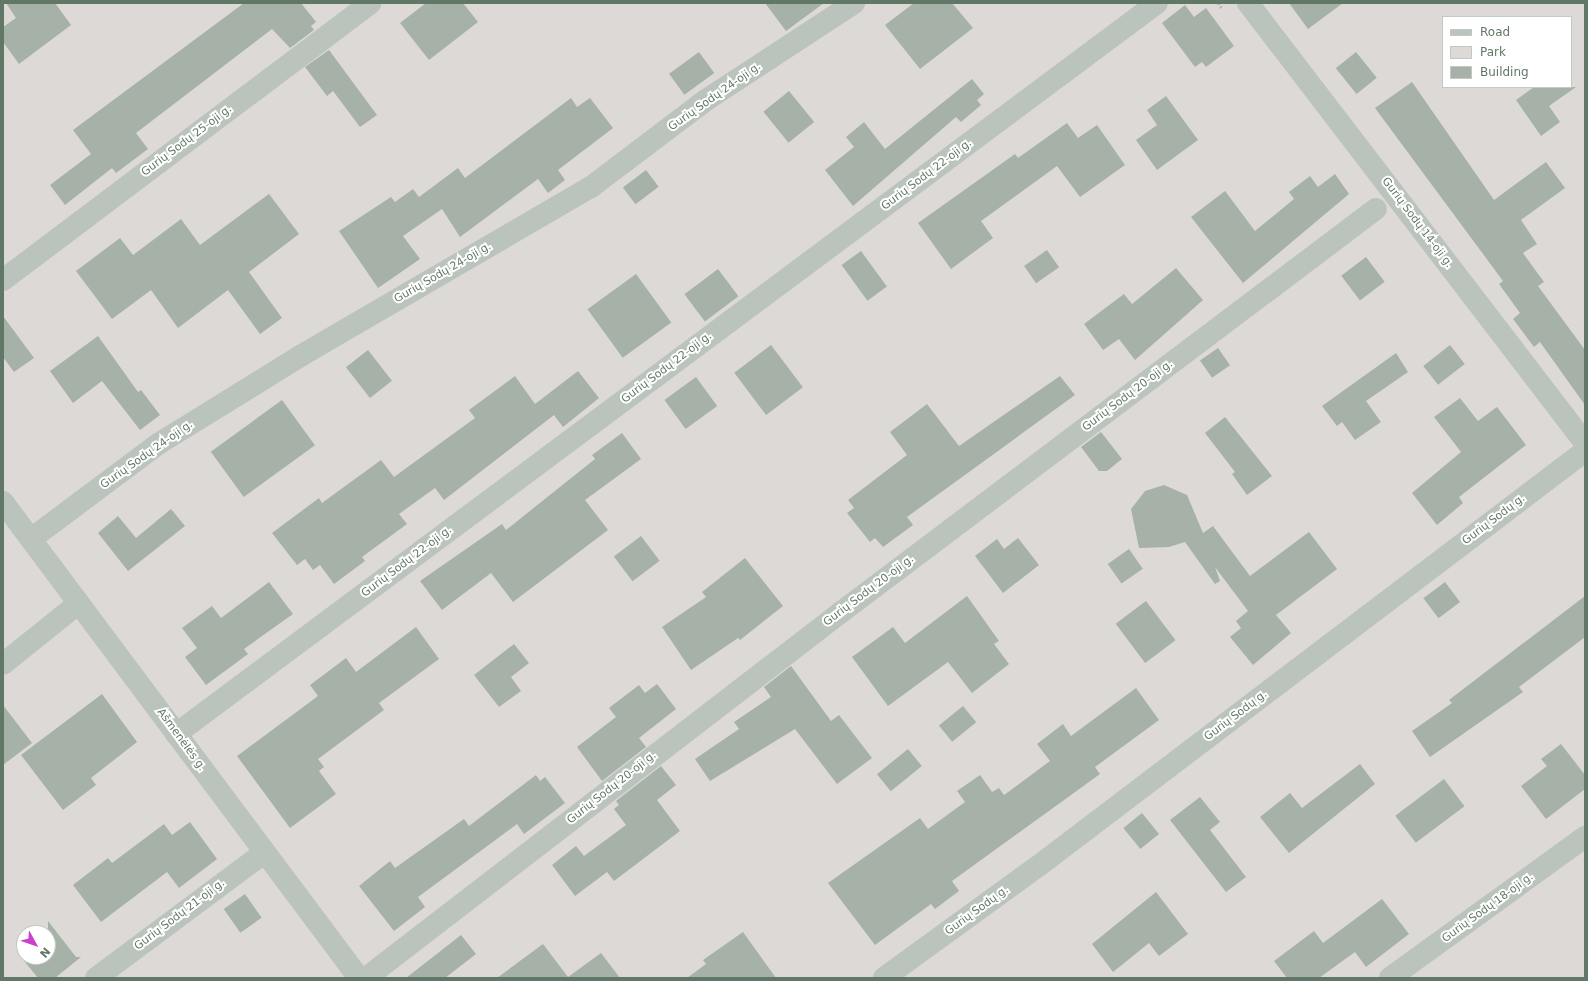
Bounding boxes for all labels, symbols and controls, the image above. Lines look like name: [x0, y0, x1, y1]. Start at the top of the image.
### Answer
legend: [1442, 16, 1572, 88]
text: Road: [1480, 25, 1510, 39]
text: Park: [1480, 45, 1506, 59]
street label: Gurių Sodų 24-oji g.: [666, 60, 764, 134]
text: Building: [1480, 65, 1529, 79]
street label: Gurių Sodų 25-oji g.: [139, 103, 235, 179]
street label: Gurių Sodų 22-oji g.: [879, 137, 975, 213]
street label: Gurių Sodų 14-oji g.: [1379, 175, 1455, 271]
street label: Gurių Sodų 24-oji g.: [392, 240, 494, 306]
street label: Gurių Sodų 22-oji g.: [619, 330, 715, 406]
street label: Gurių Sodų 20-oji g.: [1080, 358, 1176, 434]
street label: Gurių Sodų 24-oji g.: [98, 418, 196, 492]
street label: Gurių Sodų g.: [1460, 492, 1528, 548]
street label: Gurių Sodų 22-oji g.: [359, 524, 455, 600]
street label: Gurių Sodų 20-oji g.: [821, 553, 917, 629]
street label: Gurių Sodų g.: [1202, 688, 1270, 744]
street label: Ašmenėlės g.: [154, 706, 208, 774]
street label: Gurių Sodų 20-oji g.: [565, 749, 659, 827]
street label: Gurių Sodų 18-oji g.: [1440, 870, 1536, 946]
street label: Gurių Sodų 21-oji g.: [132, 877, 228, 953]
street label: Gurių Sodų g.: [943, 884, 1011, 938]
north arrow: [16, 925, 56, 965]
text: N: [37, 945, 53, 960]

